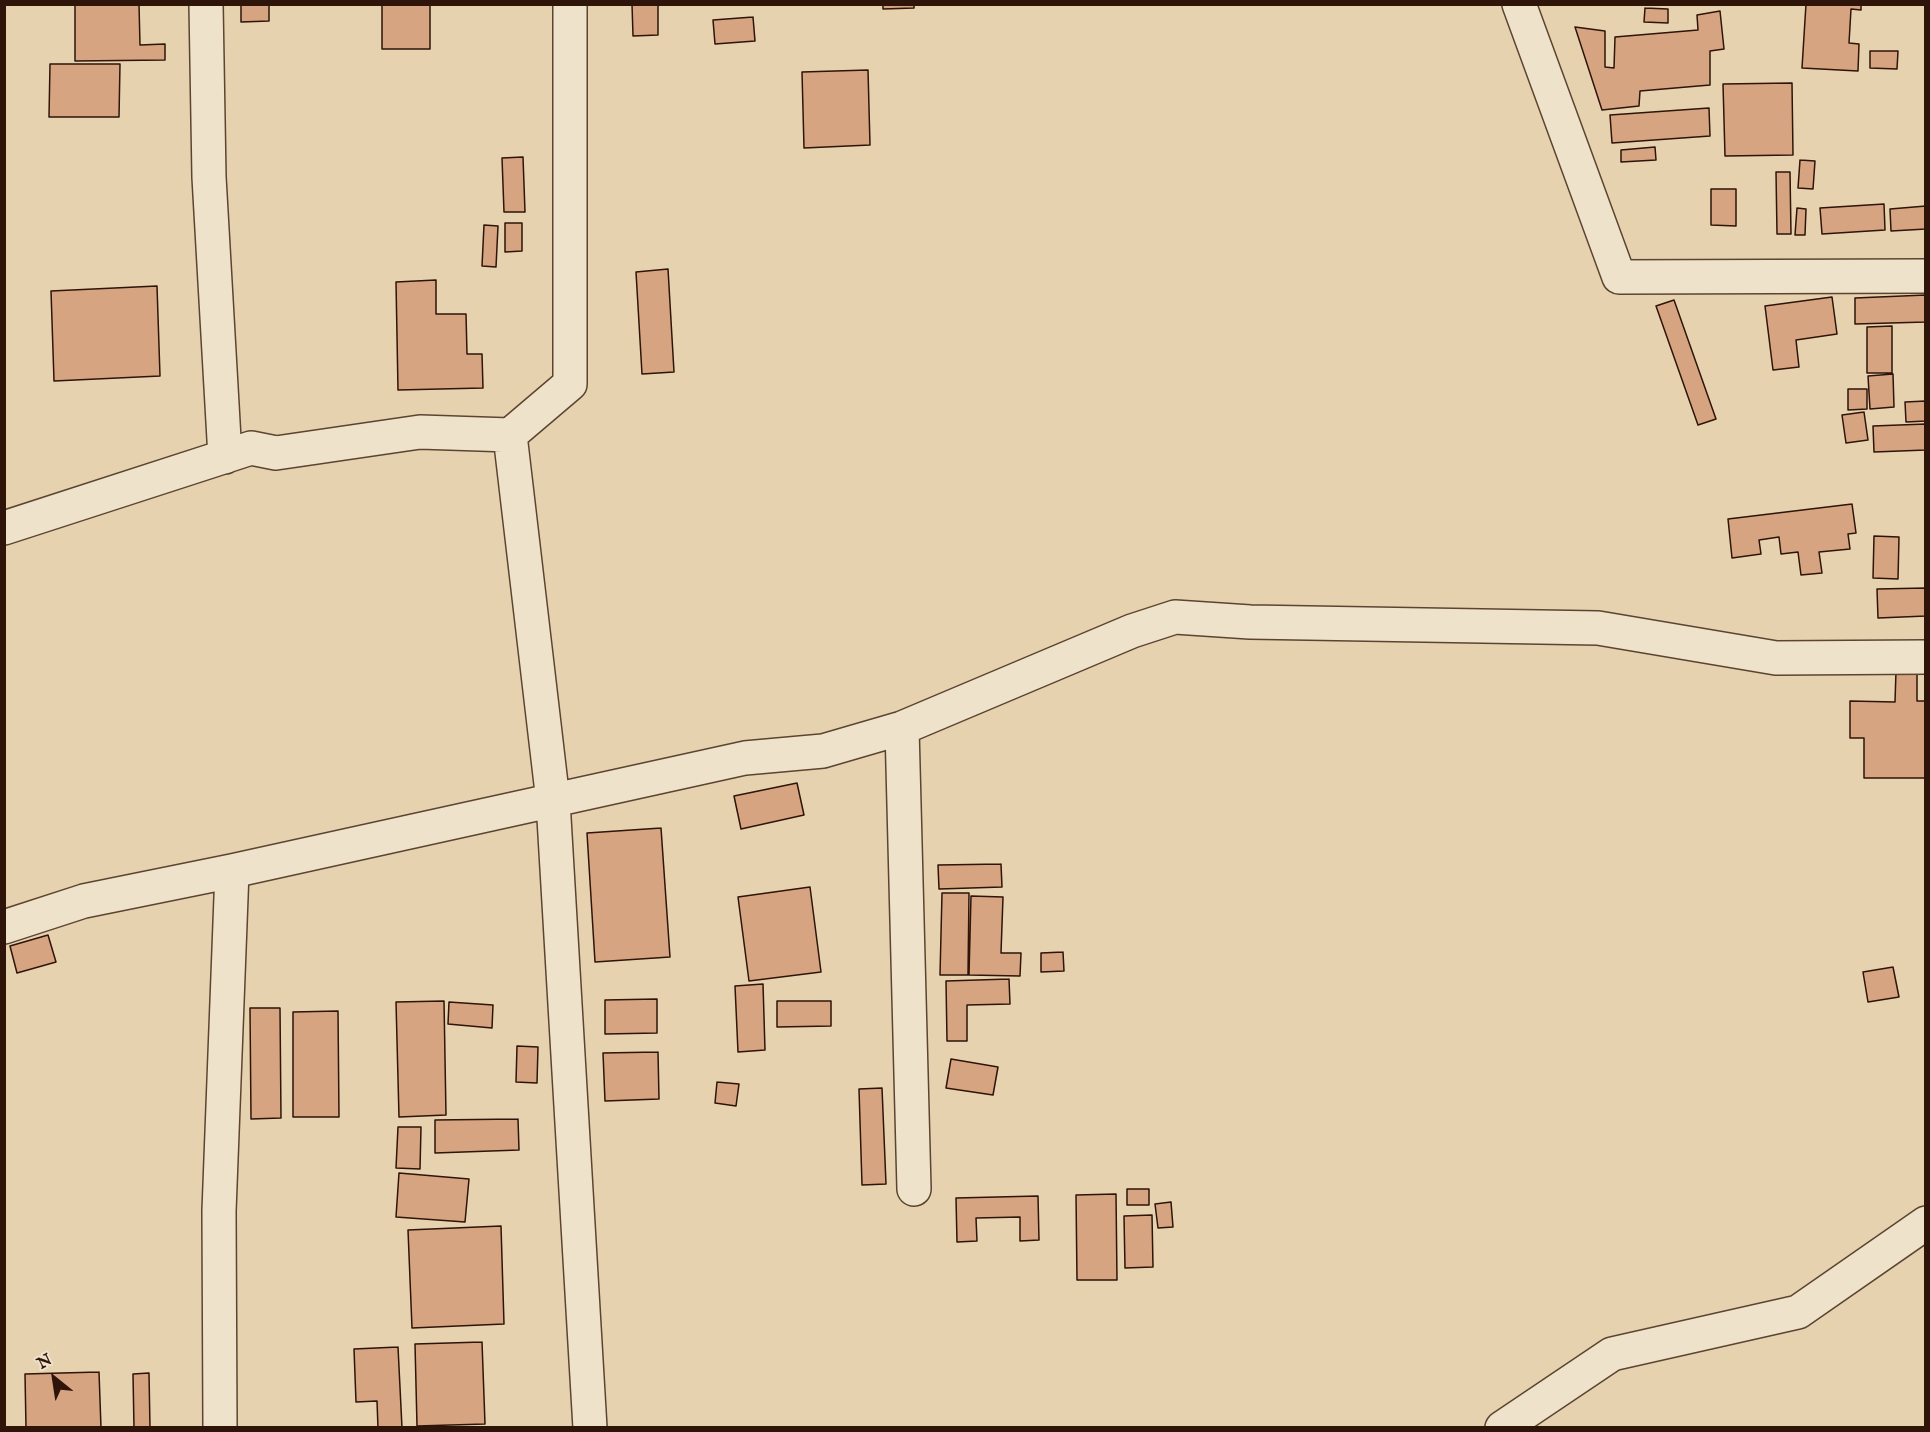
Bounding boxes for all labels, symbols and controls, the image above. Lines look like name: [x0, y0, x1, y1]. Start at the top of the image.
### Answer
north arrow: [24, 1348, 84, 1408]
text: N: [34, 1350, 56, 1375]

